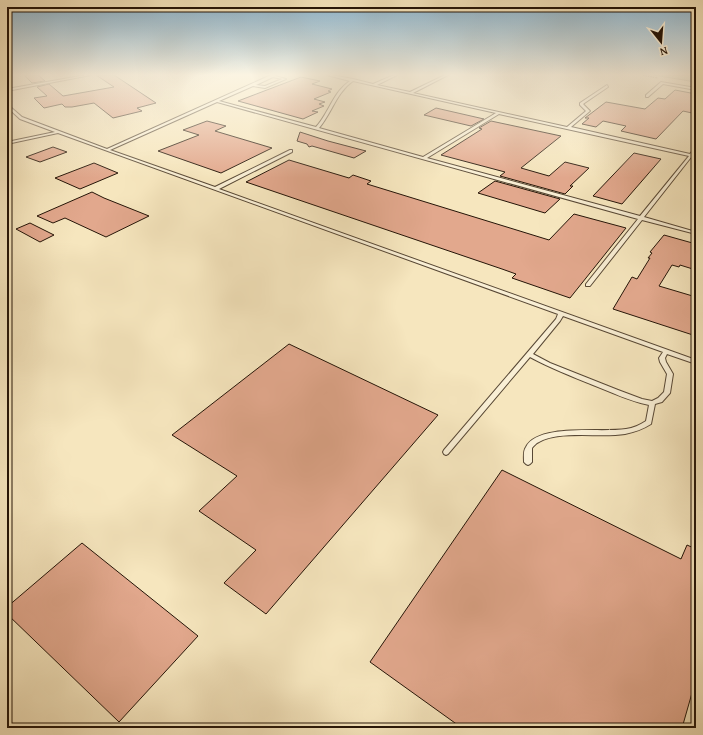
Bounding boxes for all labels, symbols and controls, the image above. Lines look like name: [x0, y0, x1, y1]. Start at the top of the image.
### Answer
north arrow: [641, 22, 681, 62]
text: N: [657, 43, 670, 60]

